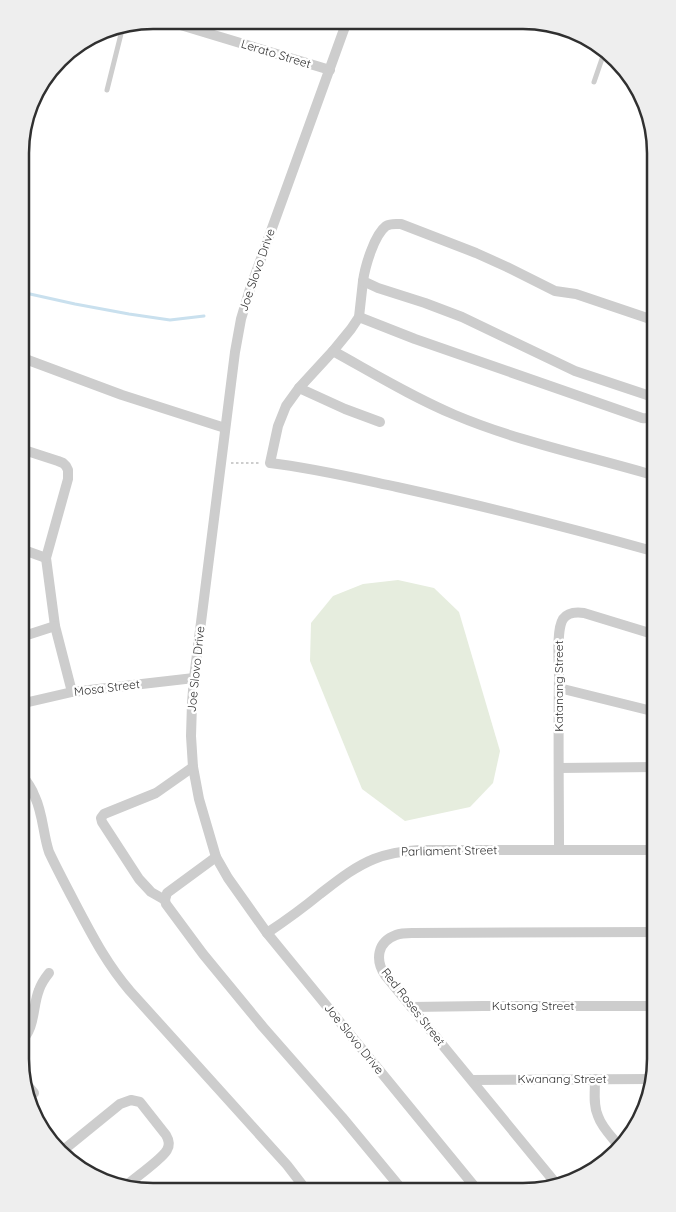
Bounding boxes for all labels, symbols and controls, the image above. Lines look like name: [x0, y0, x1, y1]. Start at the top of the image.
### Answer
street label: Lerato Street: [239, 36, 313, 71]
street label: Joe Slovo Drive: [235, 226, 278, 313]
street label: Joe Slovo Drive: [184, 625, 208, 713]
street label: Katanang Street: [551, 640, 566, 732]
street label: Mosa Street: [73, 676, 141, 699]
street label: Parliament Street: [401, 842, 497, 859]
street label: Red Roses Street: [378, 965, 448, 1049]
street label: Kutsong Street: [492, 998, 574, 1013]
street label: Joe Slovo Drive: [321, 1000, 388, 1077]
street label: Kwanang Street: [518, 1071, 606, 1086]

